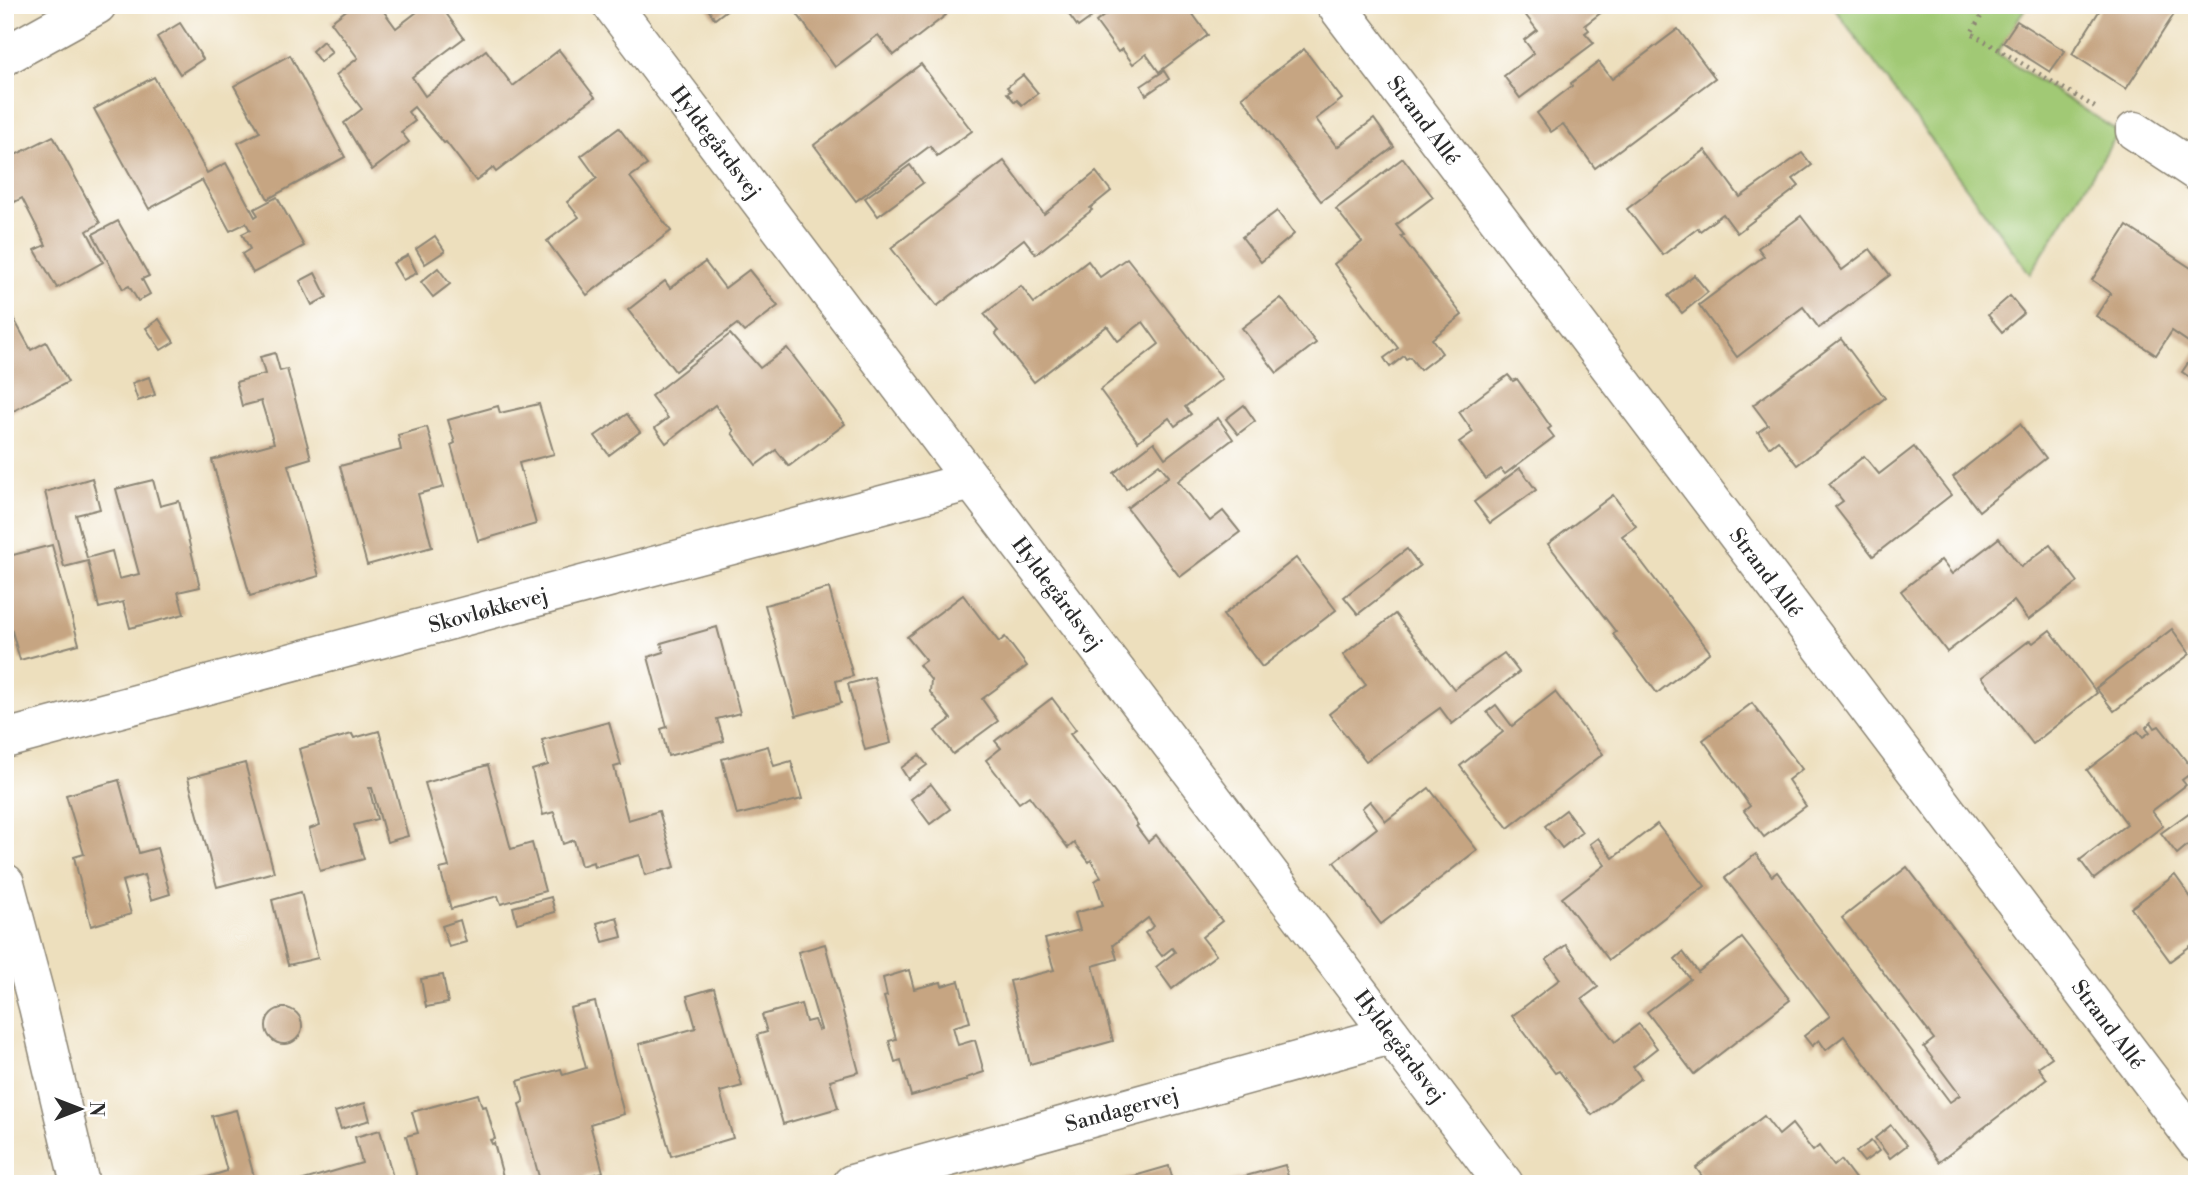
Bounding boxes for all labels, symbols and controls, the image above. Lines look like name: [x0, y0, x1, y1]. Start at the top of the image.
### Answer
street label: Strand Allé: [1381, 71, 1465, 171]
street label: Hyldegårdsvej: [664, 81, 766, 205]
street label: Strand Allé: [1723, 523, 1807, 623]
street label: Hyldegårdsvej: [1005, 532, 1108, 656]
street label: Skovløkkevej: [426, 583, 551, 639]
street label: Strand Allé: [2065, 975, 2150, 1075]
street label: Hyldegårdsvej: [1348, 985, 1450, 1109]
north arrow: [46, 1074, 116, 1144]
street label: Sandagervej: [1062, 1082, 1182, 1138]
text: N: [84, 1101, 108, 1117]

